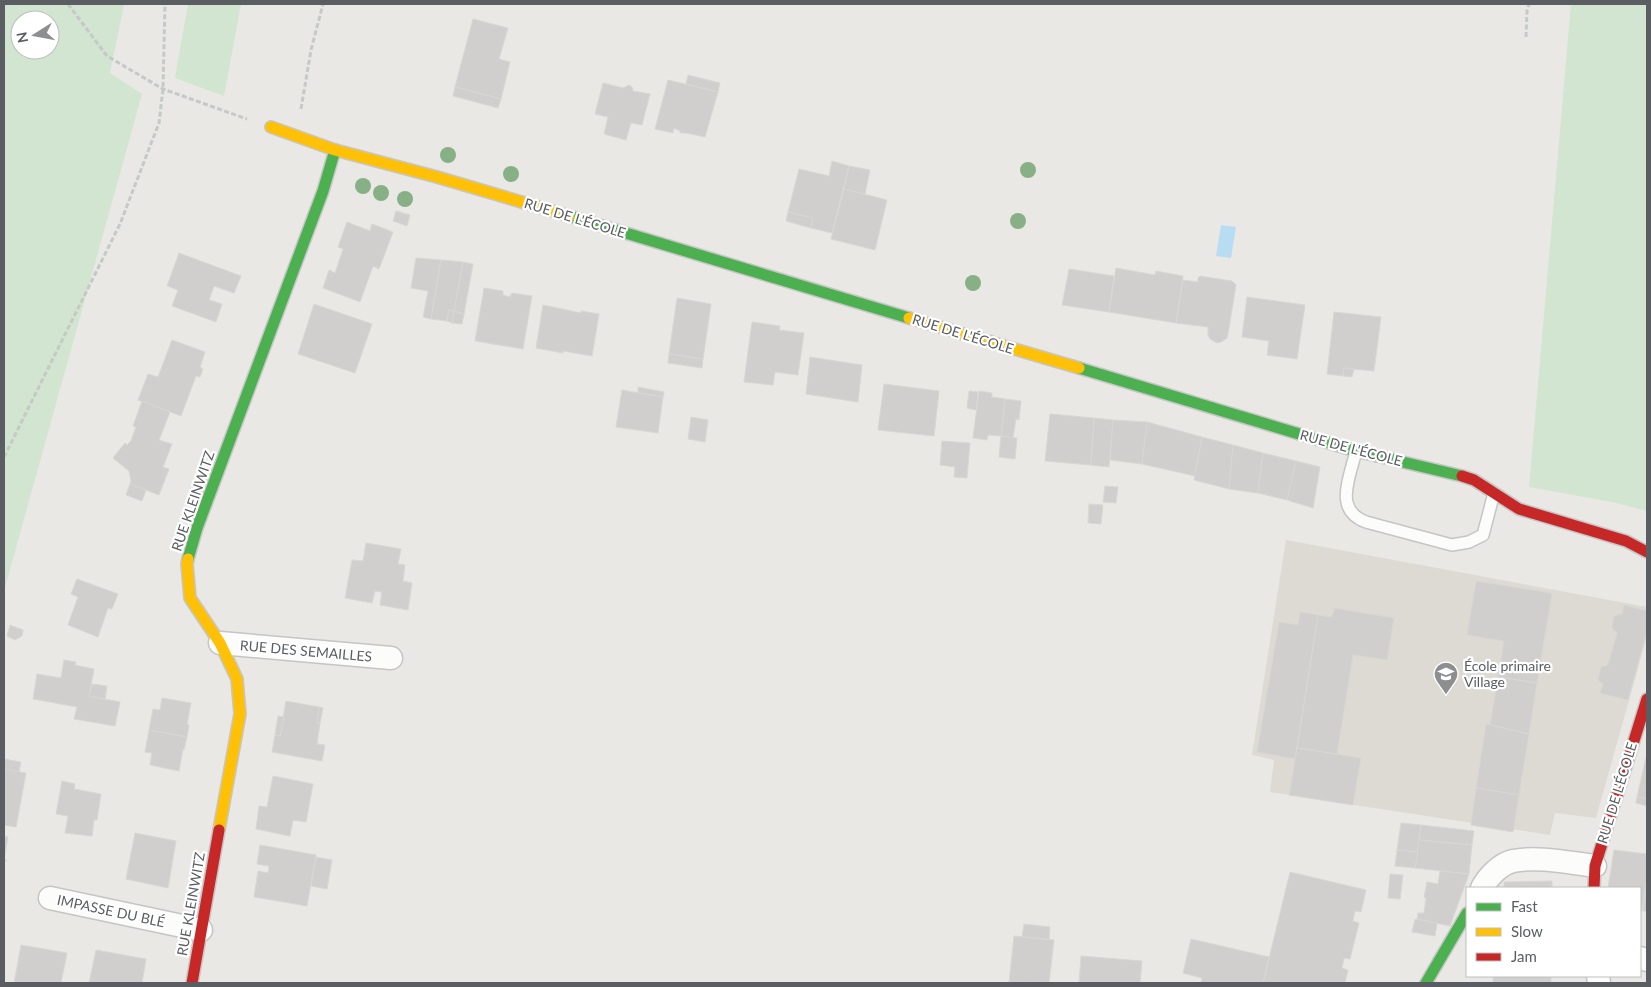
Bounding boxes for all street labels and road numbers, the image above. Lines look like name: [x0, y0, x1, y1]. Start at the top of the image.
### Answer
street label: RUE DE L'ÉCOLE: [522, 194, 628, 241]
street label: RUE DE L'ÉCOLE: [910, 310, 1016, 357]
street label: RUE DE L'ÉCOLE: [1298, 426, 1404, 469]
street label: RUE KLEINWITZ: [167, 448, 218, 553]
street label: RUE DES SEMAILLES: [239, 636, 373, 665]
street label: RUE DE L'ÉCOLE: [1593, 740, 1640, 846]
street label: RUE KLEINWITZ: [173, 851, 208, 957]
street label: IMPASSE DU BLÉ: [56, 891, 167, 930]

